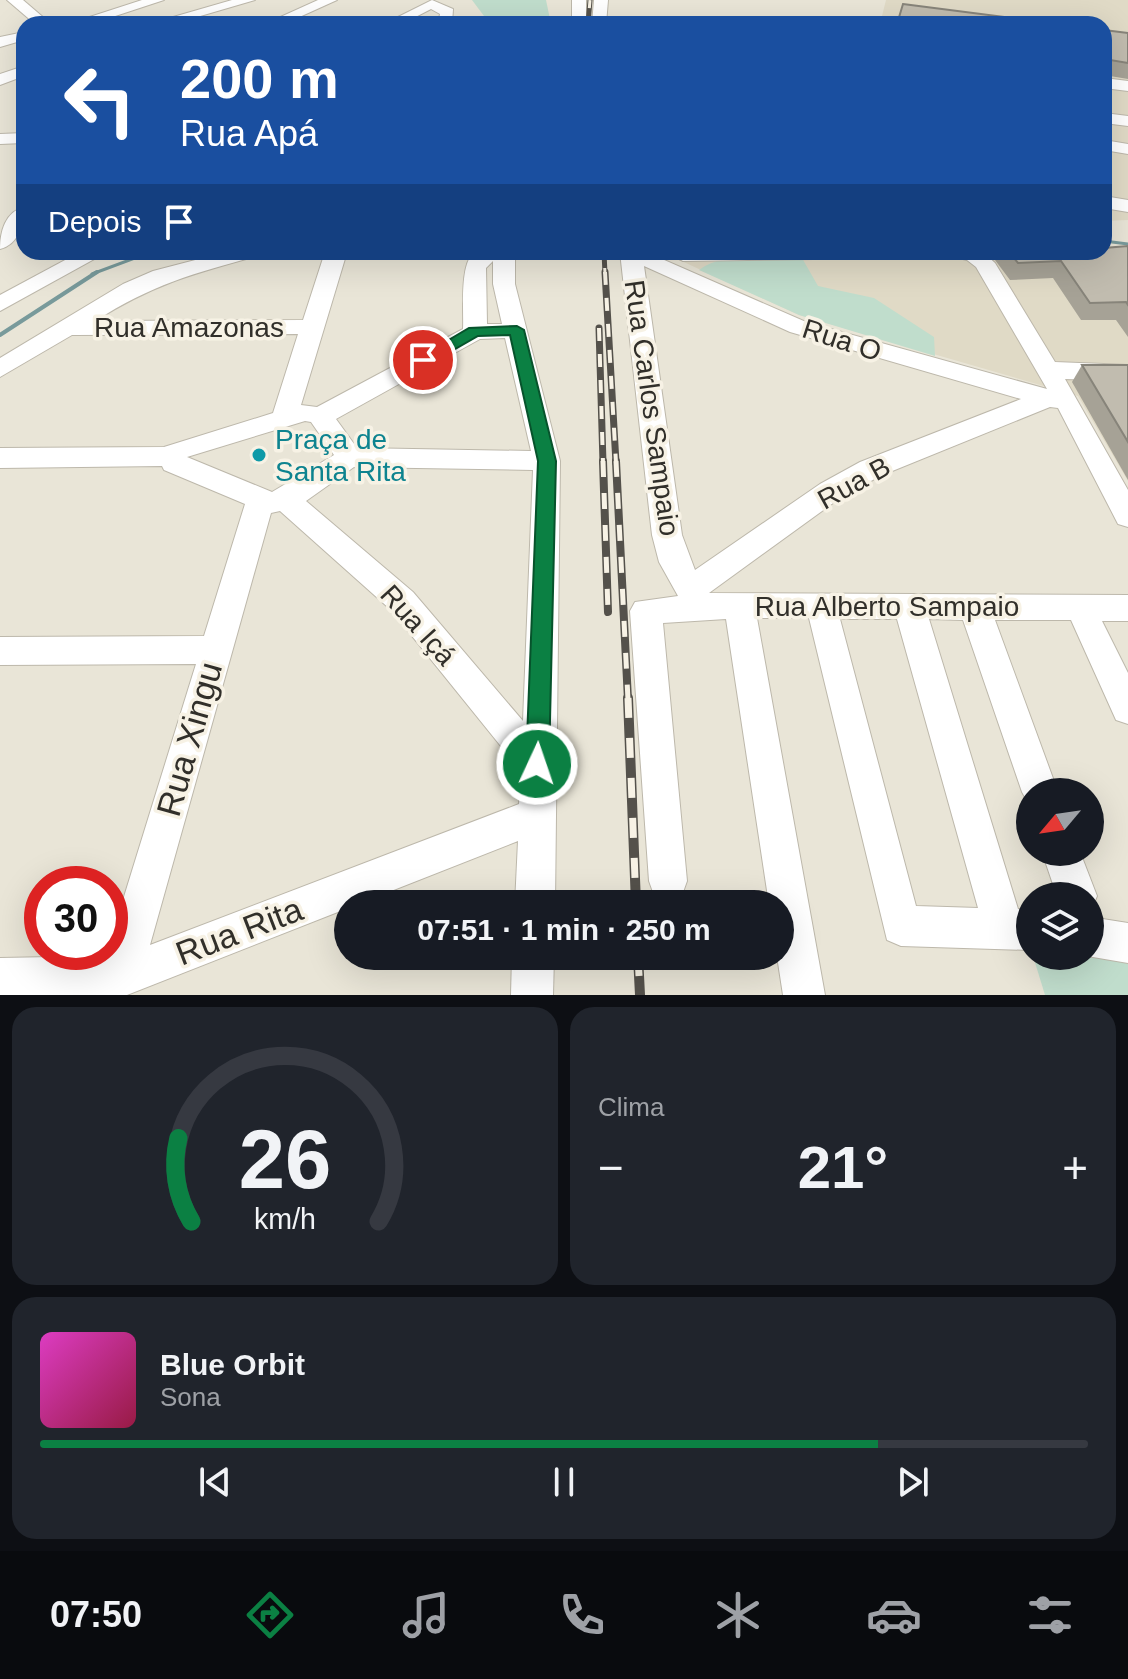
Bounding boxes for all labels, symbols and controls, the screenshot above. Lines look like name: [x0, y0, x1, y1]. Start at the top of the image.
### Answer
text: 200 m: [180, 47, 339, 110]
icon: left: [48, 48, 152, 152]
text: Rua Apá: [180, 113, 318, 154]
icon: arrive: [157, 200, 201, 244]
text: Depois: [48, 205, 141, 238]
street label: Rua Carlos Sampaio: [619, 278, 685, 538]
street label: Rua Amazonas: [94, 312, 284, 343]
street label: Rua O: [799, 313, 885, 367]
pin: [389, 326, 457, 394]
icon: arrive: [401, 338, 445, 382]
place label: Praça de Santa Rita: [275, 424, 406, 487]
marker: Praça de Santa Rita: [250, 446, 268, 464]
street label: Rua B: [812, 451, 896, 515]
street label: Rua Içá: [374, 579, 462, 672]
street label: Rua Alberto Sampaio: [755, 591, 1019, 622]
street label: Rua Xingu: [149, 657, 229, 821]
position arrow: [495, 722, 579, 806]
north arrow: [1016, 778, 1104, 866]
map controls: [1016, 778, 1104, 970]
speed limit sign: 30: [24, 866, 128, 970]
button: layers: [1016, 882, 1104, 970]
street label: Rua Rita: [170, 890, 308, 972]
text: 07:51 · 1 min · 250 m: [417, 913, 711, 946]
text: Clima: [598, 1092, 664, 1122]
text: 26: [239, 1113, 331, 1206]
text: 21°: [798, 1134, 888, 1201]
text: −: [598, 1143, 624, 1192]
text: +: [1062, 1143, 1088, 1192]
text: km/h: [254, 1203, 316, 1235]
text: Blue Orbit: [160, 1348, 305, 1381]
text: Sona: [160, 1382, 221, 1412]
icon: previous: [193, 1460, 237, 1504]
icon: pause: [542, 1460, 586, 1504]
icon: next: [891, 1460, 935, 1504]
icon: directions: [242, 1587, 298, 1643]
icon: music: [398, 1587, 454, 1643]
icon: phone: [554, 1587, 610, 1643]
icon: climate: [710, 1587, 766, 1643]
icon: car: [866, 1587, 922, 1643]
icon: filters: [1022, 1587, 1078, 1643]
text: 07:50: [50, 1594, 142, 1635]

